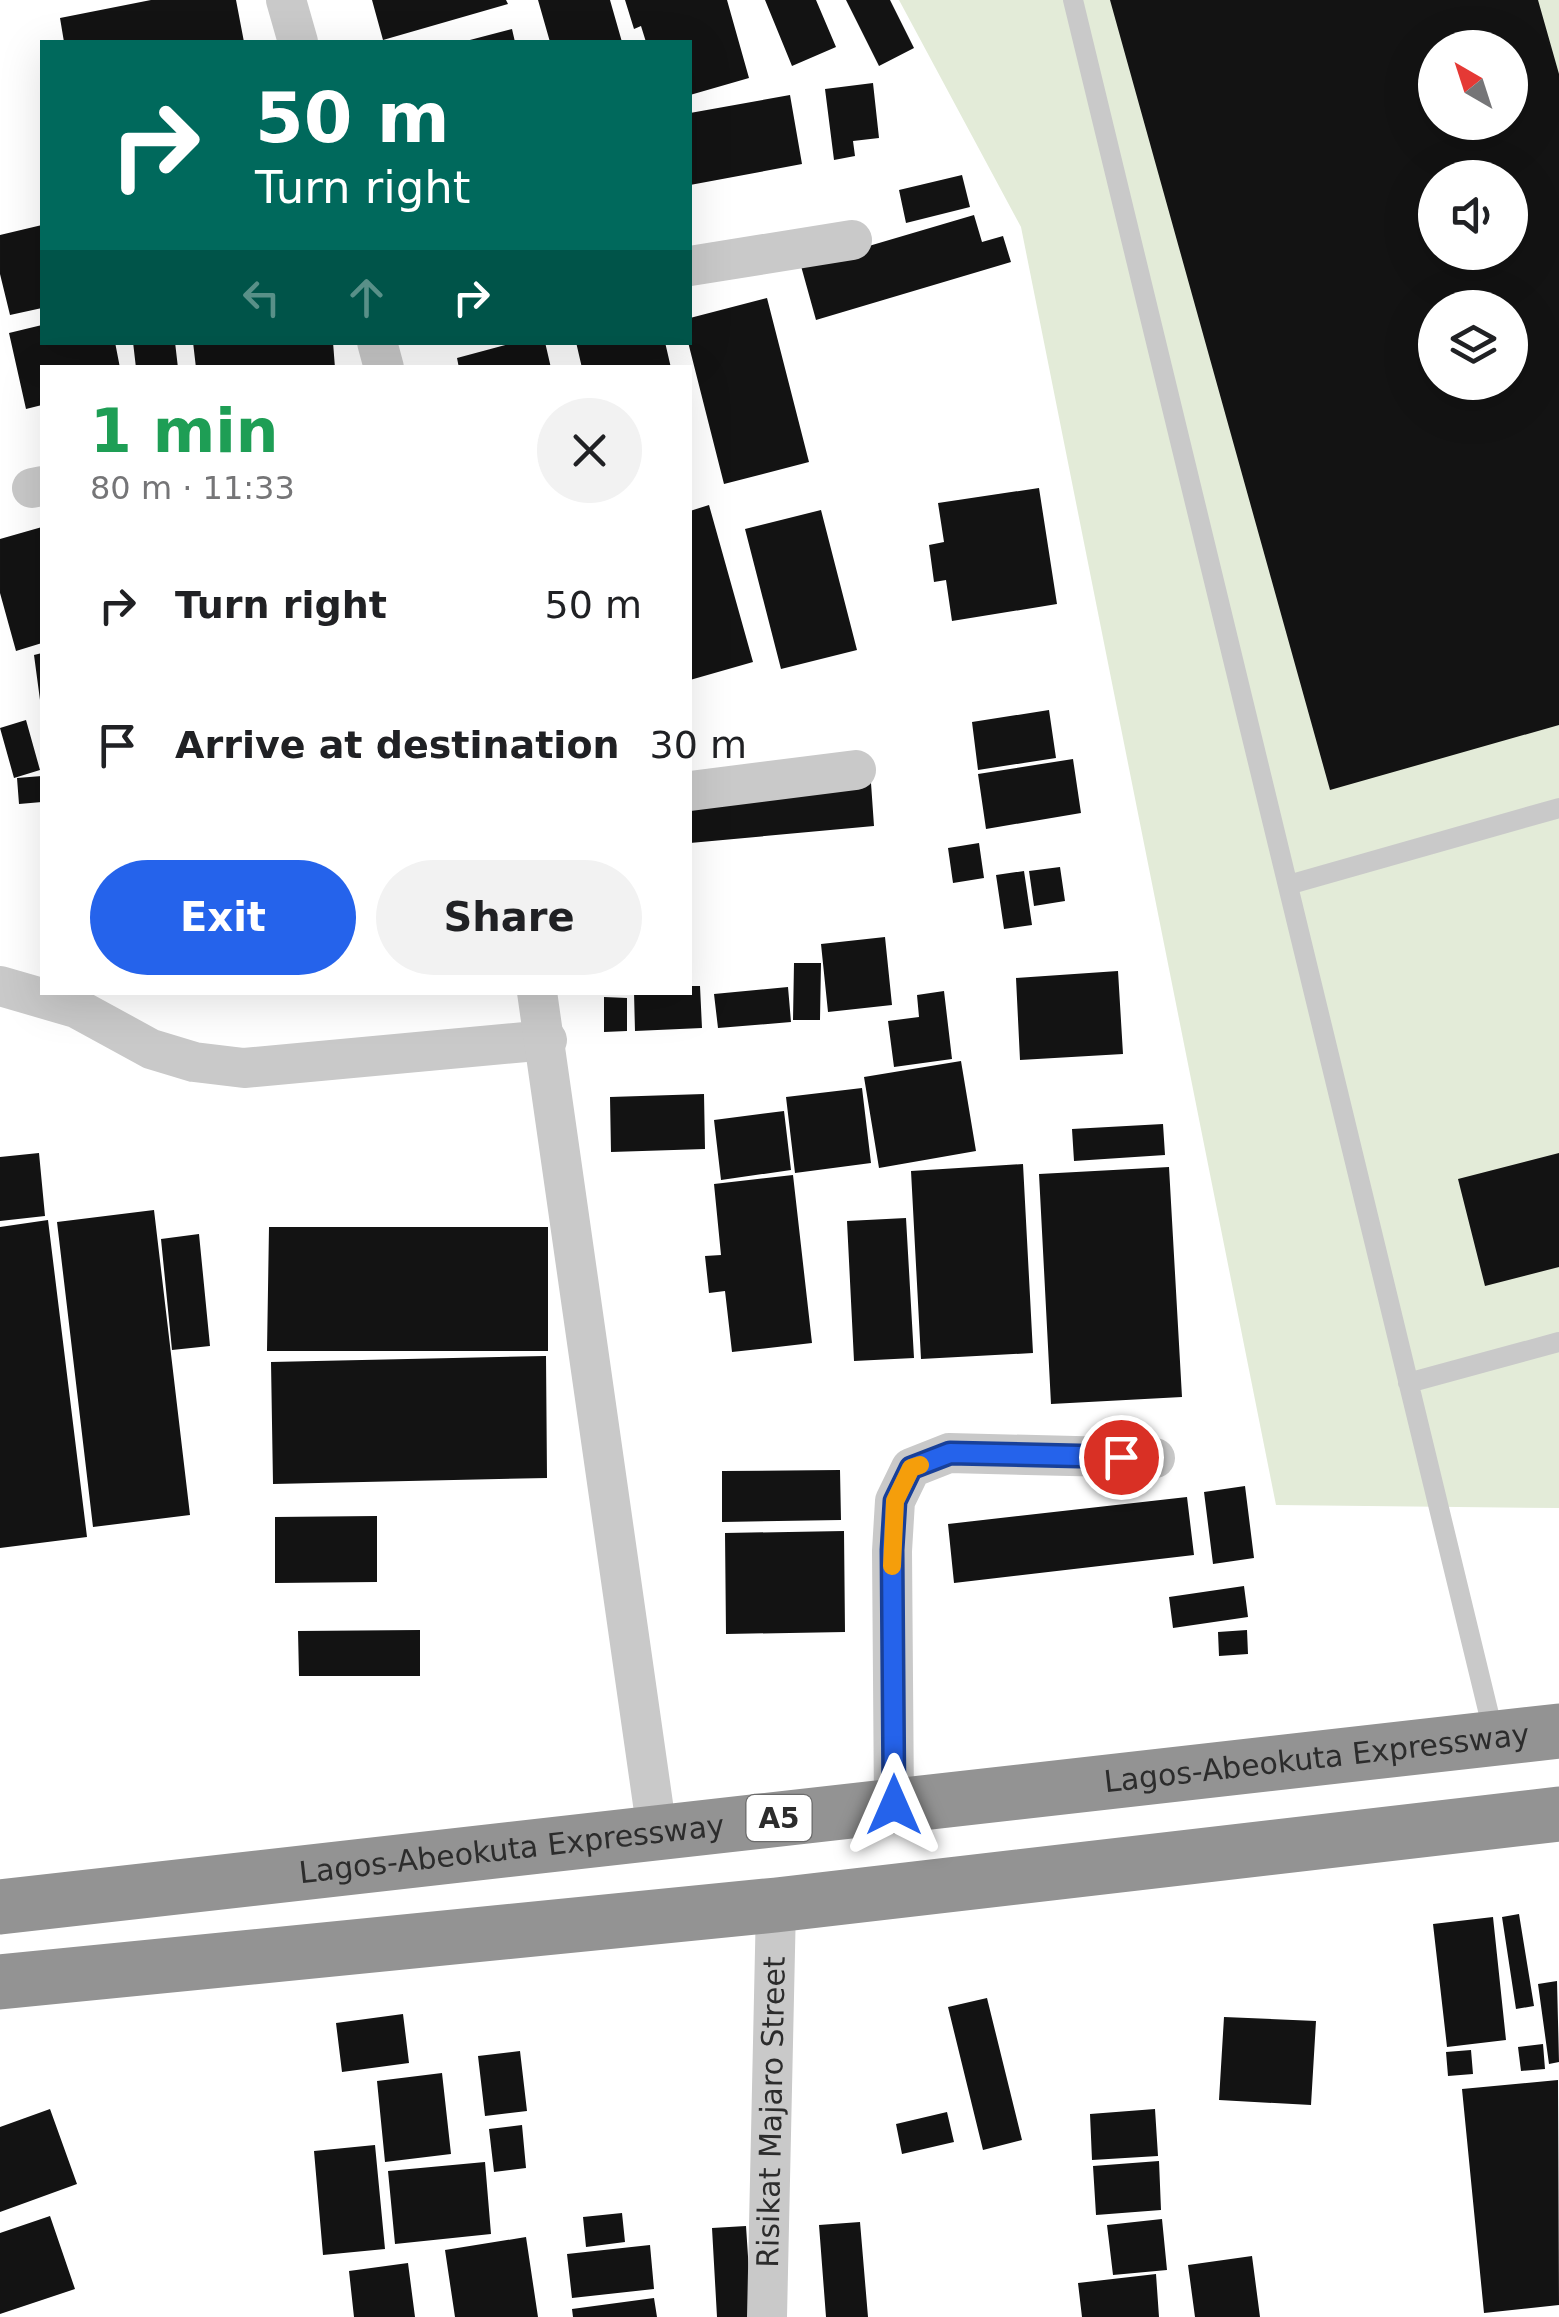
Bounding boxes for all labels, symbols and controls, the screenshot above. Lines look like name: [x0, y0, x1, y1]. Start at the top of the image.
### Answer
north arrow: [1418, 30, 1528, 140]
map controls: [1418, 30, 1528, 400]
text: 50 m: [255, 77, 450, 159]
icon: right: [90, 80, 220, 210]
button: sound: [1418, 160, 1528, 270]
text: Turn right: [255, 161, 470, 214]
icon: left: [234, 270, 289, 325]
icon: ahead: [339, 270, 394, 325]
icon: right: [444, 270, 499, 325]
button: layers: [1418, 290, 1528, 400]
text: 1 min: [90, 396, 278, 466]
button: close: [537, 398, 642, 503]
text: 80 m · 11:33: [90, 469, 295, 507]
icon: right: [90, 578, 145, 633]
text: Turn right: [175, 583, 387, 627]
text: 50 m: [545, 583, 642, 627]
icon: arrive: [90, 718, 145, 773]
text: Arrive at destination: [175, 723, 620, 767]
text: 30 m: [650, 723, 747, 767]
button: Exit: [90, 860, 356, 975]
button: Share: [376, 860, 642, 975]
pin: [1079, 1415, 1164, 1500]
icon: arrive: [1094, 1430, 1149, 1485]
street label: Lagos-Abeokuta Expressway: [1102, 1716, 1531, 1799]
position arrow: [842, 1753, 946, 1857]
road number: A5: [746, 1795, 812, 1841]
street label: Lagos-Abeokuta Expressway: [297, 1807, 726, 1890]
street label: Risikat Majaro Street: [750, 1956, 792, 2268]

